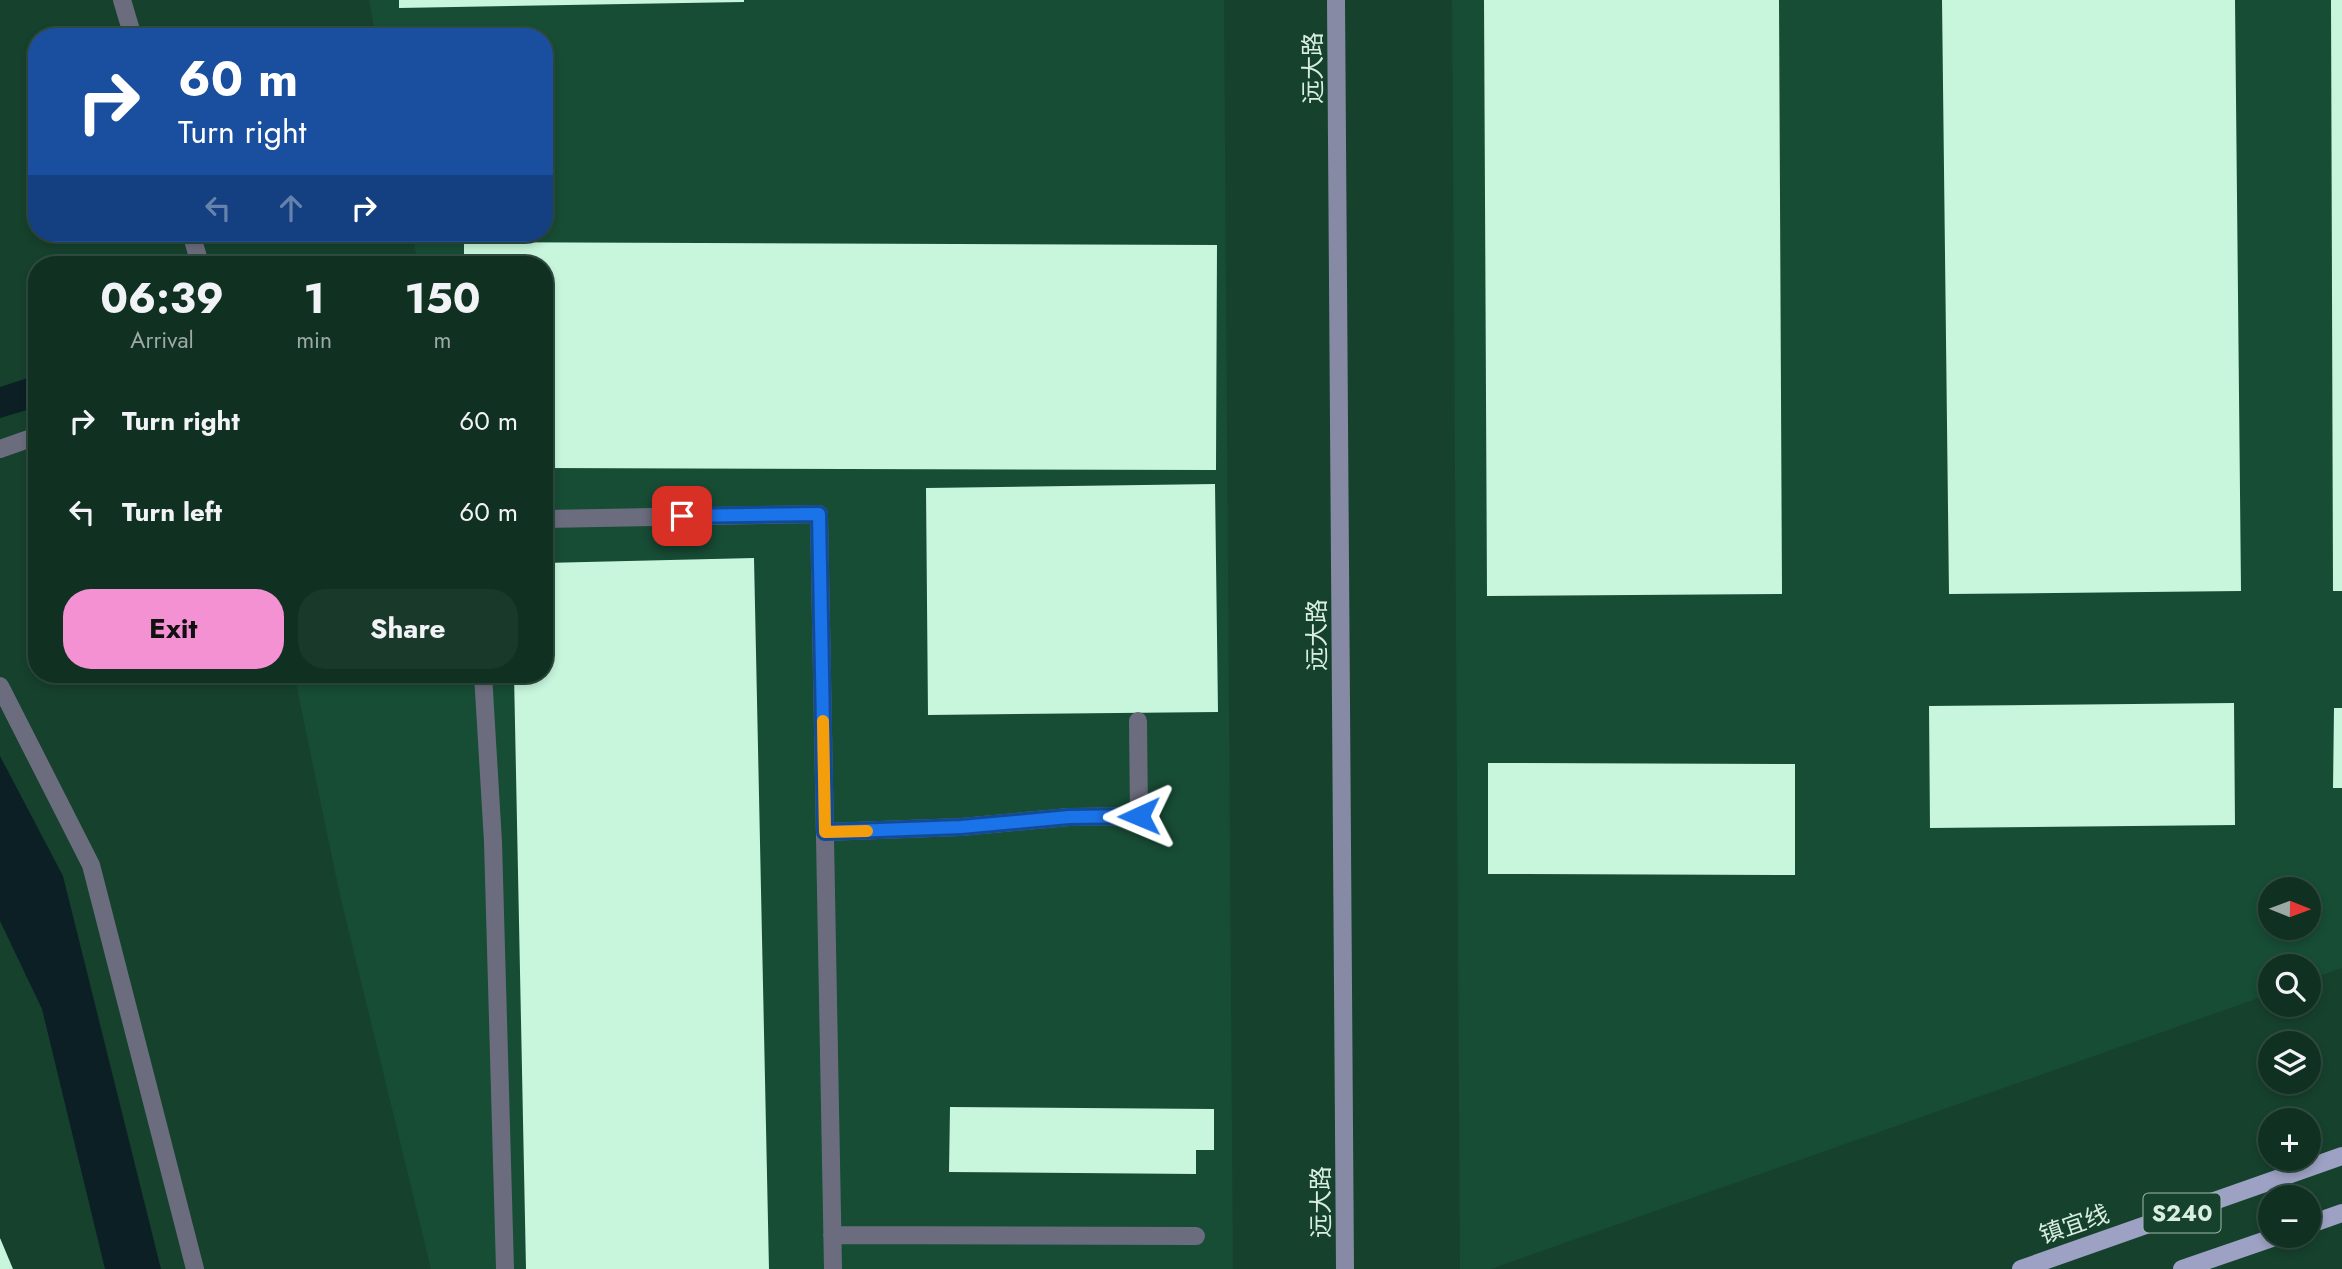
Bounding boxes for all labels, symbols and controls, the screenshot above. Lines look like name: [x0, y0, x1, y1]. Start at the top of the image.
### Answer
street label: 远大路: [1295, 32, 1330, 104]
text: 60 m: [178, 44, 298, 114]
icon: right: [63, 56, 154, 147]
text: Turn right: [178, 109, 307, 155]
icon: left: [199, 189, 237, 227]
icon: ahead: [272, 189, 310, 227]
icon: right: [345, 189, 383, 227]
text: 06:39: [100, 268, 224, 329]
text: 1: [303, 268, 325, 329]
text: 150: [404, 268, 481, 329]
text: Arrival: [130, 323, 194, 357]
text: min: [296, 323, 332, 357]
text: m: [434, 323, 452, 357]
icon: right: [63, 402, 101, 440]
text: Turn right: [122, 402, 240, 440]
text: 60 m: [459, 402, 518, 440]
pin: [652, 486, 712, 546]
icon: left: [63, 493, 101, 531]
text: Turn left: [122, 493, 222, 531]
text: 60 m: [459, 493, 518, 531]
icon: arrive: [663, 497, 701, 535]
button: Exit: [63, 589, 284, 669]
button: Share: [298, 589, 518, 669]
street label: 远大路: [1299, 599, 1334, 671]
position arrow: [1102, 779, 1176, 853]
north arrow: [2258, 877, 2320, 940]
map controls: [2258, 877, 2321, 1248]
button: search: [2258, 954, 2321, 1017]
button: layers: [2258, 1031, 2321, 1094]
button: +: [2258, 1108, 2321, 1171]
street label: 远大路: [1303, 1166, 1338, 1238]
button: −: [2258, 1185, 2321, 1248]
road number: S240: [2144, 1194, 2220, 1232]
street label: 镇宜线: [2034, 1196, 2114, 1252]

